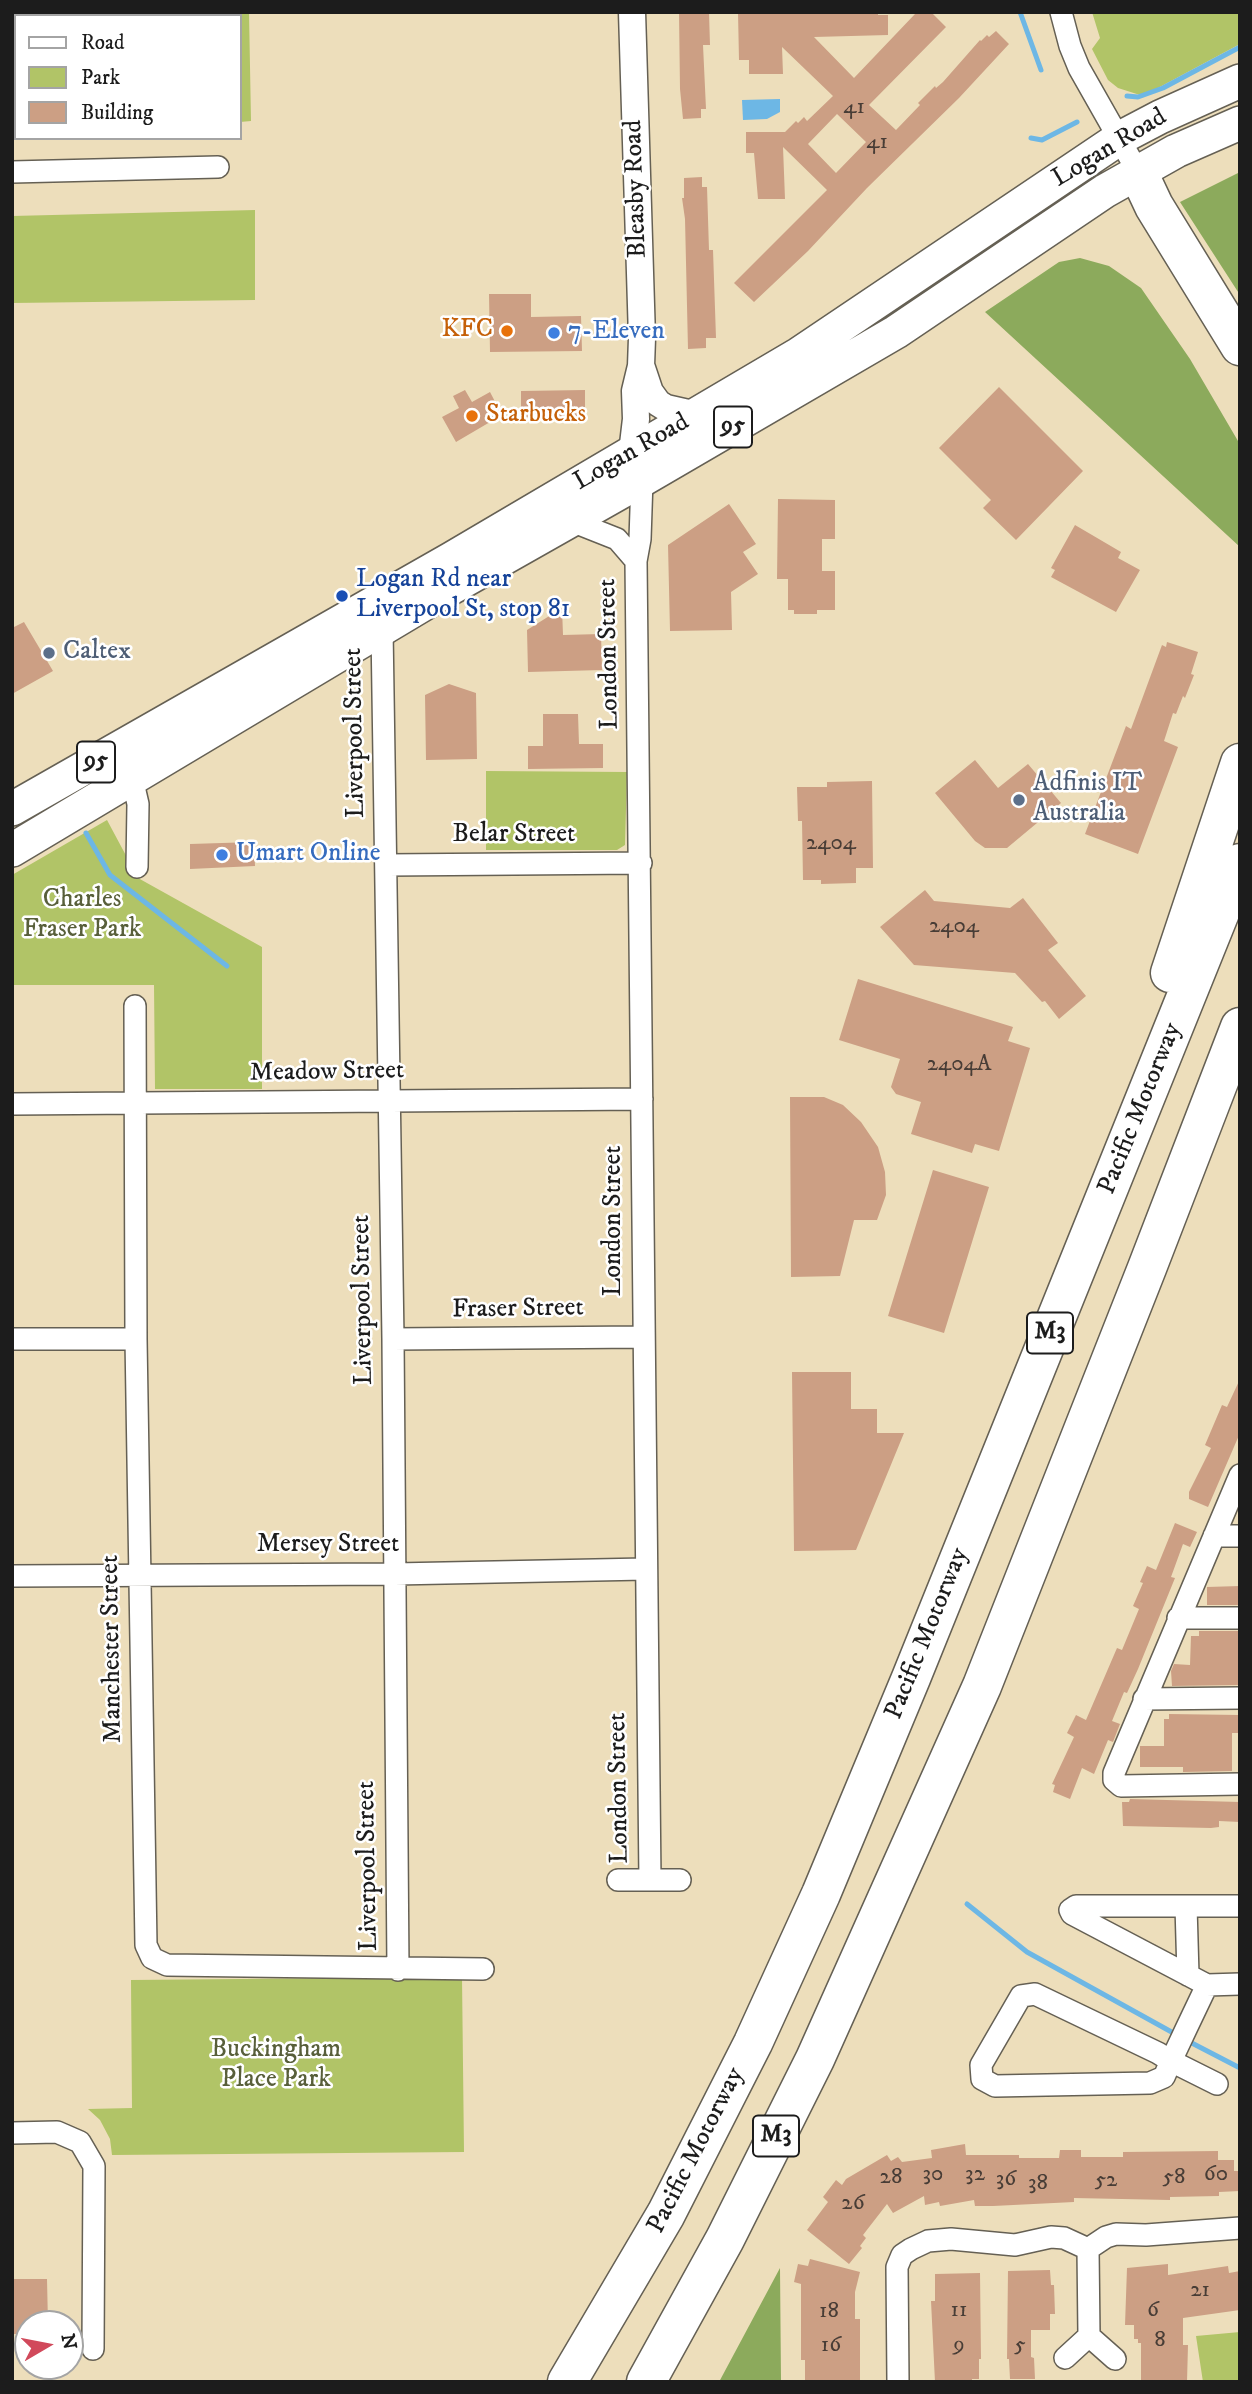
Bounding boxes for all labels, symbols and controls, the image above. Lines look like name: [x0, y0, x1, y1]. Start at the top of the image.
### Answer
legend: [14, 14, 242, 140]
text: Road: [81, 30, 125, 56]
text: Park: [81, 65, 120, 91]
house number: 41: [843, 94, 865, 122]
text: Building: [81, 100, 153, 126]
street label: Logan Road: [1047, 103, 1173, 195]
street label: Bleasby Road: [619, 119, 655, 259]
house number: 41: [866, 129, 888, 157]
place label: KFC: [442, 315, 493, 347]
place label: 7-Eleven: [568, 317, 665, 349]
marker: KFC: [499, 323, 515, 339]
marker: 7-Eleven: [546, 325, 562, 341]
place label: Starbucks: [486, 400, 586, 432]
road number: 95: [714, 406, 752, 448]
street label: Logan Road: [569, 407, 695, 499]
marker: Starbucks: [464, 408, 480, 424]
place label: Logan Rd near Liverpool St, stop 81: [356, 565, 570, 626]
street label: London Street: [593, 578, 627, 730]
marker: Logan Rd near Liverpool St, stop 81: [334, 588, 350, 604]
place label: Caltex: [63, 637, 131, 669]
marker: Caltex: [41, 645, 57, 661]
street label: Liverpool Street: [339, 648, 373, 818]
road number: 95: [77, 742, 115, 782]
place label: Adfinis IT Australia: [1033, 769, 1142, 830]
marker: Adfinis IT Australia: [1011, 792, 1027, 808]
street label: Belar Street: [453, 820, 575, 852]
house number: 2404: [806, 830, 856, 858]
place label: Umart Online: [236, 839, 380, 871]
marker: Umart Online: [214, 847, 230, 863]
park label: Charles Fraser Park: [23, 885, 141, 946]
house number: 2404: [929, 913, 979, 941]
street label: Pacific Motorway: [1092, 1019, 1190, 1199]
house number: 2404A: [927, 1051, 991, 1079]
street label: Meadow Street: [250, 1056, 404, 1090]
street label: London Street: [599, 1145, 631, 1297]
street label: Liverpool Street: [347, 1215, 381, 1385]
street label: Fraser Street: [452, 1293, 584, 1327]
road number: M3: [1027, 1312, 1073, 1353]
street label: Mersey Street: [257, 1530, 399, 1562]
street label: Pacific Motorway: [879, 1544, 977, 1724]
street label: Manchester Street: [96, 1555, 130, 1743]
street label: London Street: [603, 1712, 637, 1864]
street label: Liverpool Street: [352, 1781, 386, 1951]
park label: Buckingham Place Park: [211, 2035, 341, 2096]
street label: Pacific Motorway: [642, 2063, 752, 2239]
road number: M3: [753, 2116, 799, 2157]
house number: 30: [923, 2161, 943, 2189]
house number: 32: [965, 2161, 985, 2189]
house number: 60: [1204, 2161, 1228, 2189]
house number: 28: [880, 2164, 902, 2192]
house number: 58: [1163, 2164, 1185, 2192]
house number: 36: [996, 2166, 1016, 2194]
house number: 52: [1095, 2167, 1117, 2195]
house number: 38: [1028, 2170, 1048, 2198]
house number: 26: [841, 2190, 865, 2218]
house number: 21: [1190, 2277, 1210, 2305]
house number: 11: [951, 2297, 967, 2325]
house number: 6: [1147, 2297, 1159, 2325]
house number: 18: [819, 2298, 839, 2326]
north arrow: [14, 2310, 84, 2380]
house number: 8: [1154, 2327, 1166, 2355]
text: N: [56, 2332, 81, 2351]
house number: 16: [821, 2332, 841, 2360]
house number: 9: [953, 2332, 965, 2360]
house number: 5: [1014, 2332, 1026, 2360]

